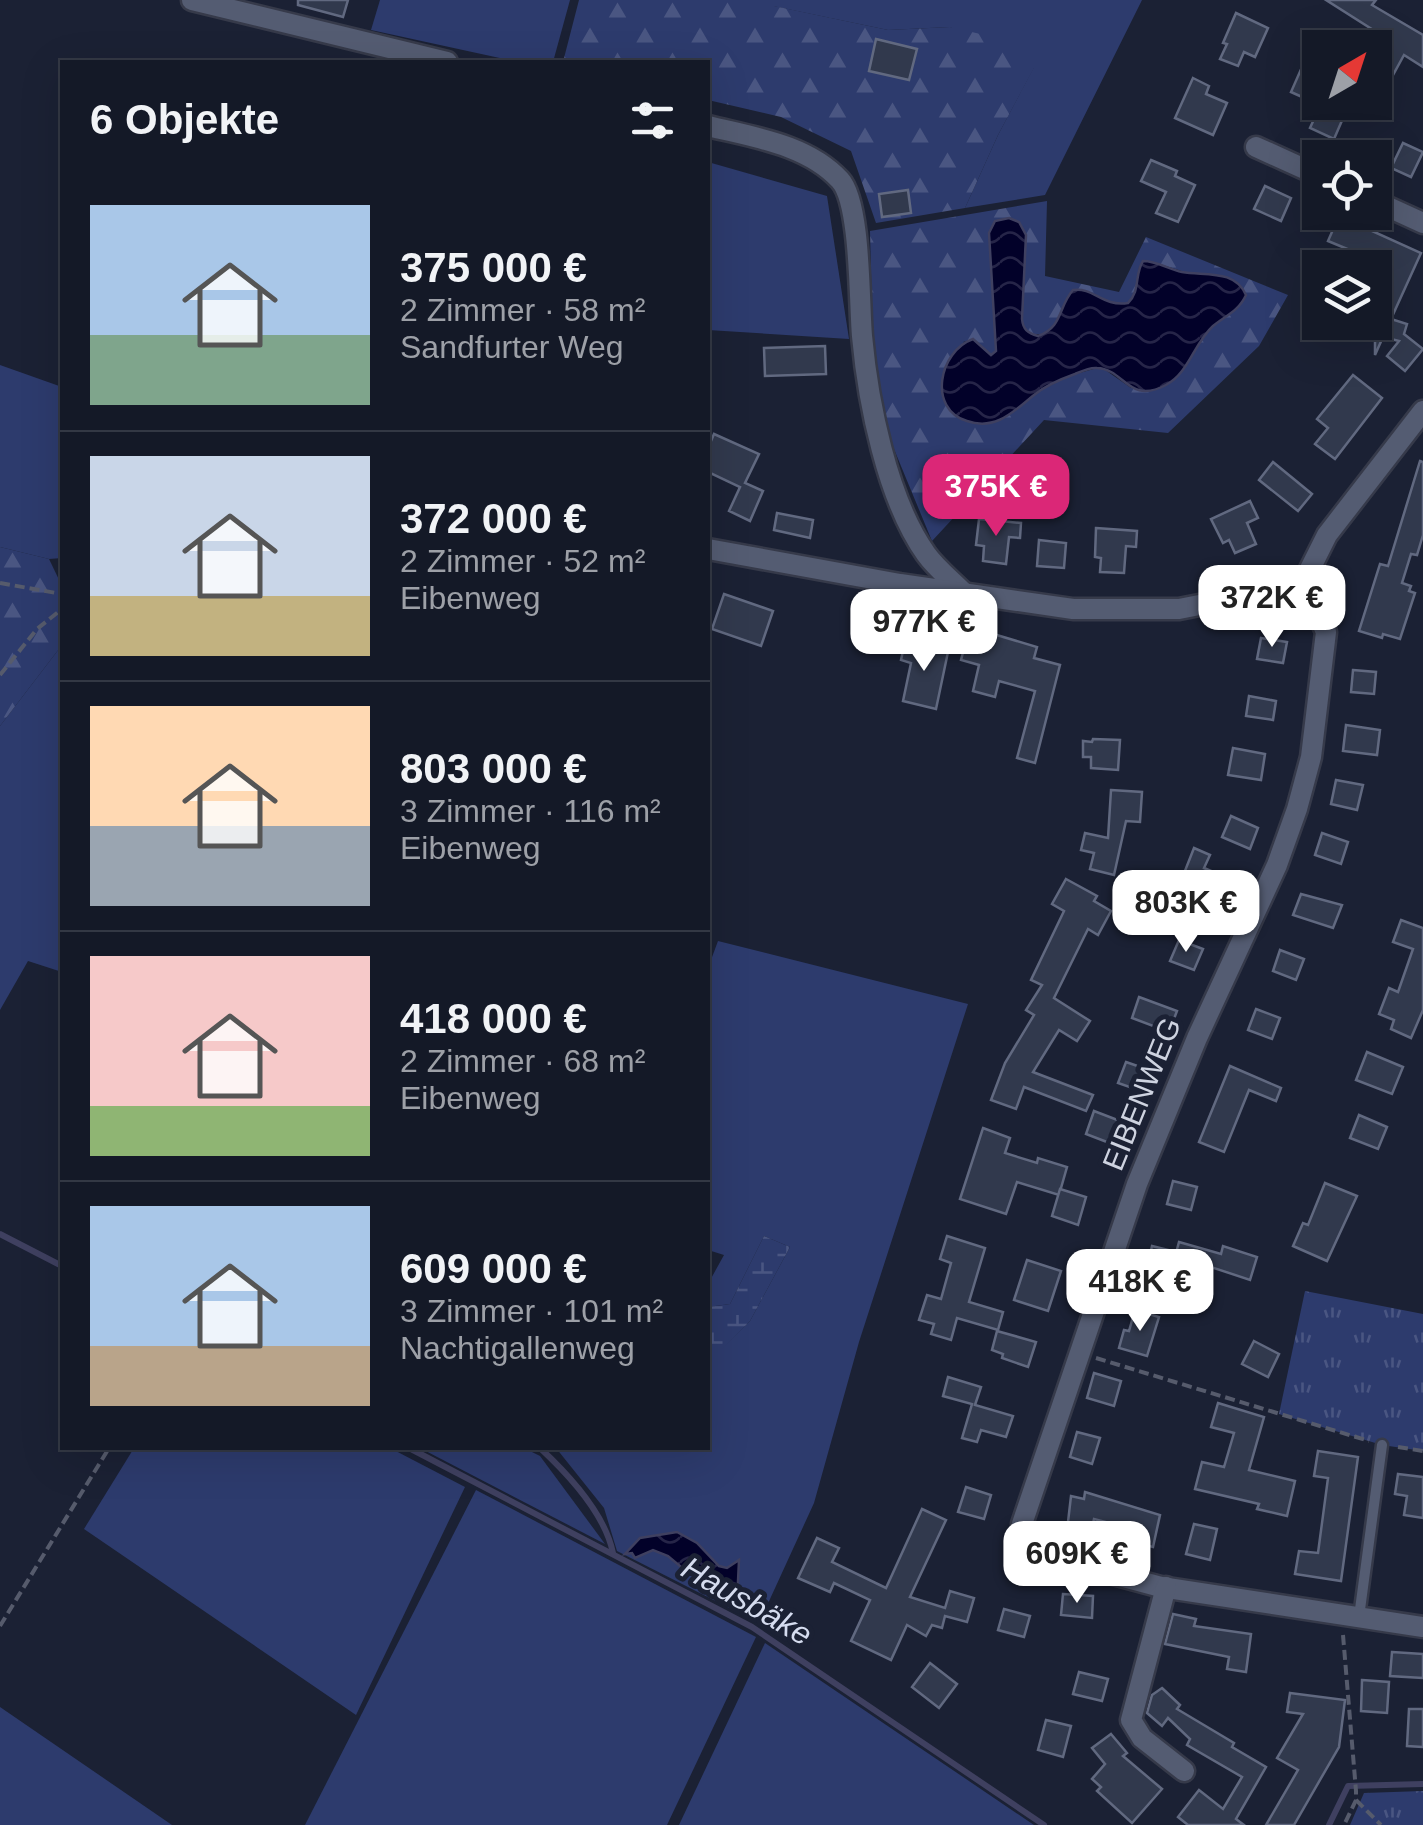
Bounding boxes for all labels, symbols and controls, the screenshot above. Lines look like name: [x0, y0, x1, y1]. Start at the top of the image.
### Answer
north arrow: [1302, 30, 1392, 120]
map controls: [1302, 30, 1392, 340]
icon: filters: [625, 93, 680, 148]
text: 6 Objekte: [90, 96, 279, 143]
button: locate: [1302, 140, 1392, 230]
text: 375 000 €: [400, 244, 587, 291]
icon: home: [170, 245, 290, 365]
button: layers: [1302, 250, 1392, 340]
text: 2 Zimmer · 58 m²: [400, 292, 645, 328]
text: Sandfurter Weg: [400, 329, 624, 365]
pin: 375K €: [915, 454, 1077, 539]
text: 375K €: [944, 468, 1048, 504]
text: 372 000 €: [400, 495, 587, 542]
icon: home: [170, 496, 290, 616]
text: 2 Zimmer · 52 m²: [400, 543, 645, 579]
pin: 372K €: [1191, 565, 1353, 650]
text: 372K €: [1220, 579, 1324, 615]
text: Eibenweg: [400, 580, 541, 616]
pin: 977K €: [843, 589, 1005, 674]
text: 977K €: [872, 603, 976, 639]
text: 803 000 €: [400, 745, 587, 792]
icon: home: [170, 746, 290, 866]
text: 3 Zimmer · 116 m²: [400, 793, 661, 829]
text: Eibenweg: [400, 830, 541, 866]
pin: 803K €: [1105, 870, 1267, 955]
text: 803K €: [1134, 884, 1238, 920]
text: 418 000 €: [400, 995, 587, 1042]
icon: home: [170, 996, 290, 1116]
street label: EIBENWEG: [1096, 1013, 1187, 1175]
text: 2 Zimmer · 68 m²: [400, 1043, 645, 1079]
text: Eibenweg: [400, 1080, 541, 1116]
text: 609 000 €: [400, 1245, 587, 1292]
icon: home: [170, 1246, 290, 1366]
pin: 418K €: [1059, 1249, 1221, 1334]
text: 418K €: [1088, 1263, 1192, 1299]
text: 3 Zimmer · 101 m²: [400, 1293, 663, 1329]
text: Nachtigallenweg: [400, 1330, 635, 1366]
pin: 609K €: [996, 1521, 1158, 1606]
text: 609K €: [1025, 1535, 1129, 1571]
water label: Hausbäke: [676, 1549, 818, 1653]

